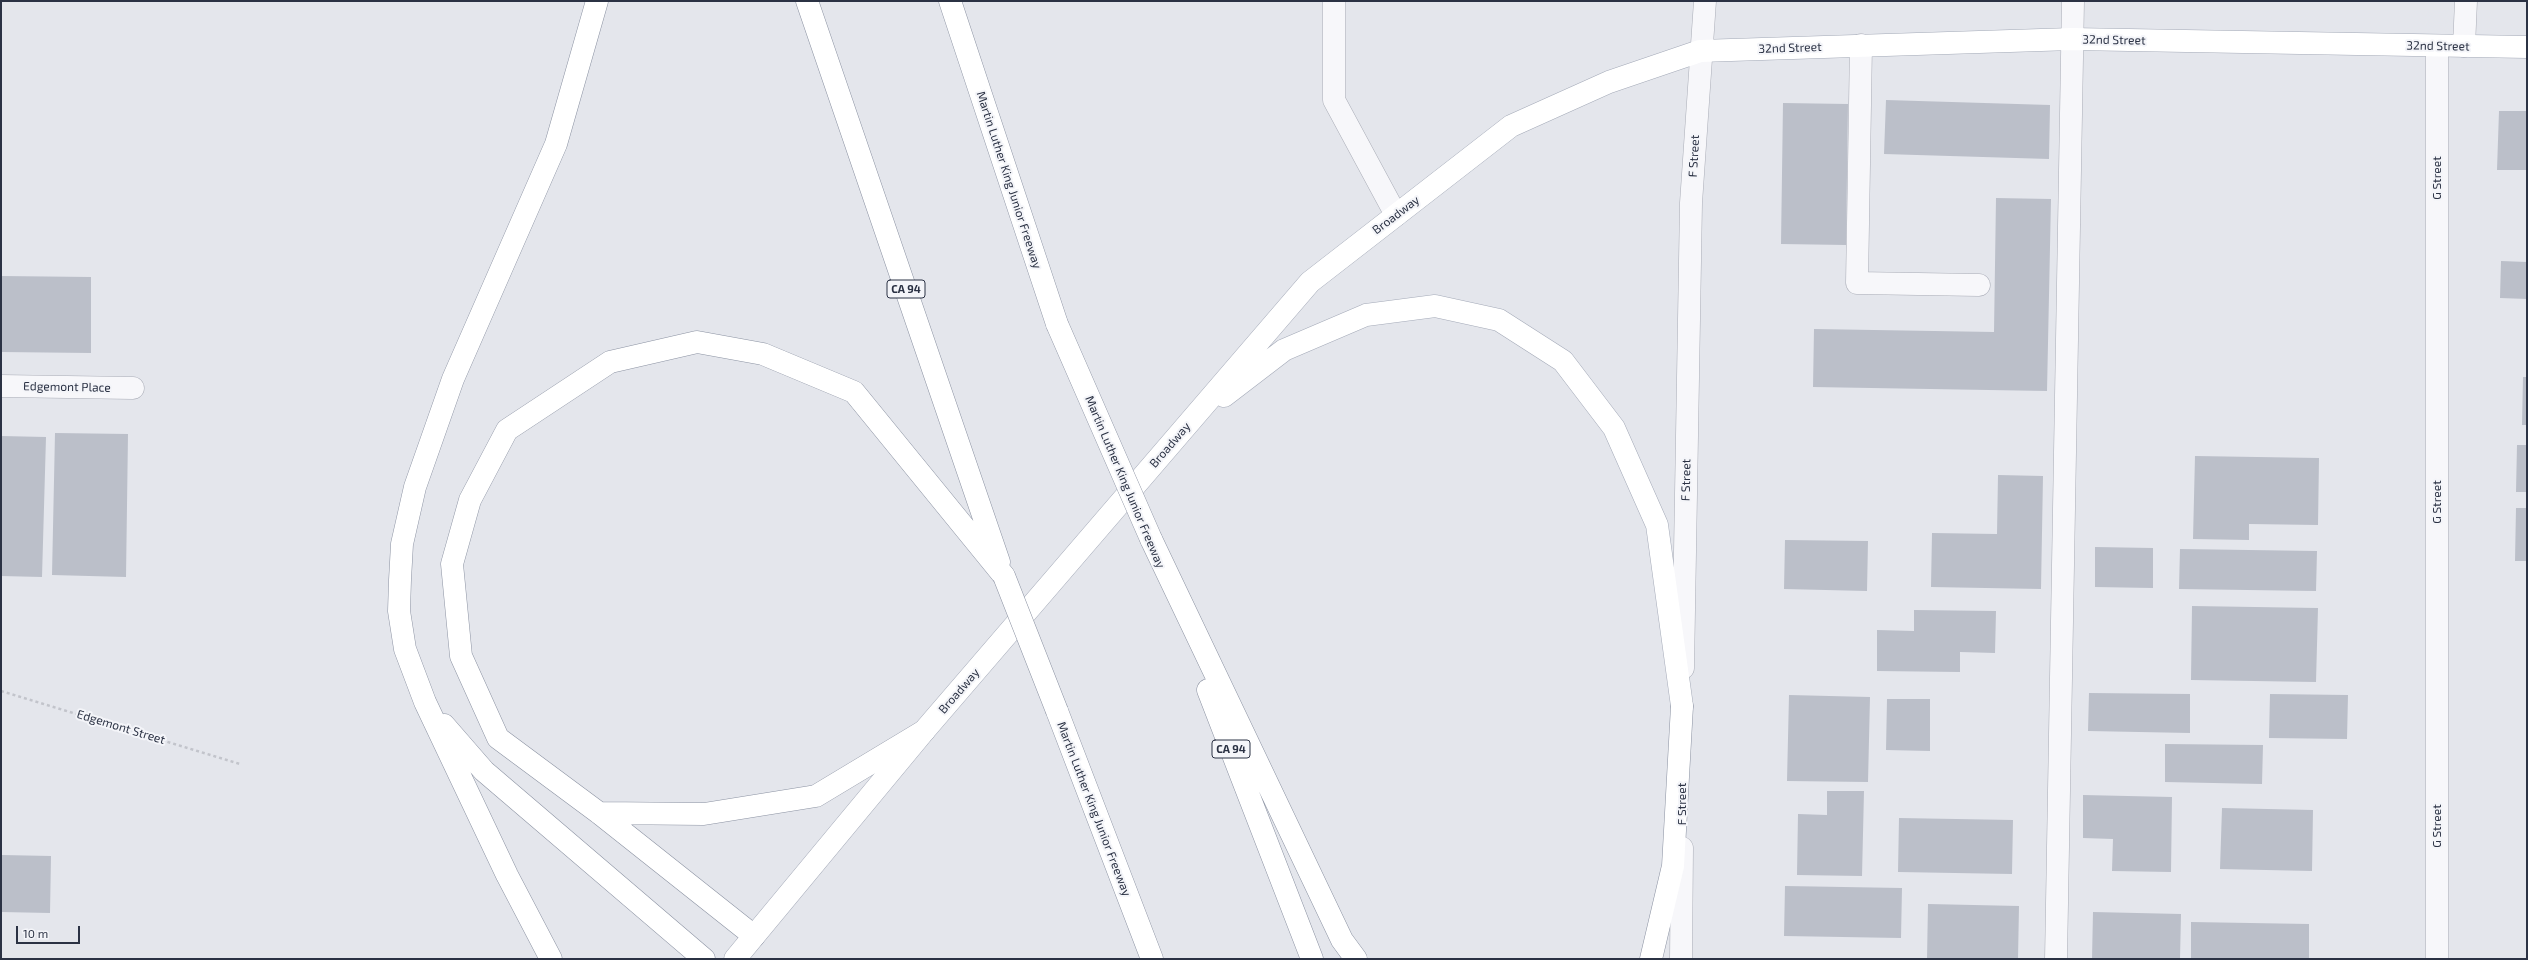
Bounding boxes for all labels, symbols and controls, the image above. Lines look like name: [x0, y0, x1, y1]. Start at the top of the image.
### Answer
street label: 32nd Street: [2082, 32, 2146, 48]
street label: 32nd Street: [2406, 38, 2470, 54]
street label: 32nd Street: [1758, 40, 1822, 56]
street label: Martin Luther King Junior Freeway: [973, 89, 1045, 271]
street label: F Street: [1686, 134, 1702, 178]
street label: G Street: [2430, 156, 2444, 200]
street label: Broadway: [1370, 193, 1422, 237]
road number: CA 94: [887, 280, 925, 298]
street label: Edgemont Place: [23, 379, 111, 395]
street label: Martin Luther King Junior Freeway: [1082, 394, 1168, 570]
street label: Broadway: [1146, 419, 1194, 471]
street label: F Street: [1678, 459, 1694, 501]
street label: G Street: [2430, 480, 2444, 524]
street label: Broadway: [935, 665, 983, 717]
street label: Edgemont Street: [75, 707, 167, 747]
street label: Martin Luther King Junior Freeway: [1054, 720, 1134, 898]
road number: CA 94: [1212, 740, 1250, 758]
street label: F Street: [1675, 783, 1689, 825]
street label: G Street: [2430, 804, 2444, 848]
scale bar: [18, 918, 82, 944]
text: 10 m: [23, 926, 48, 940]

